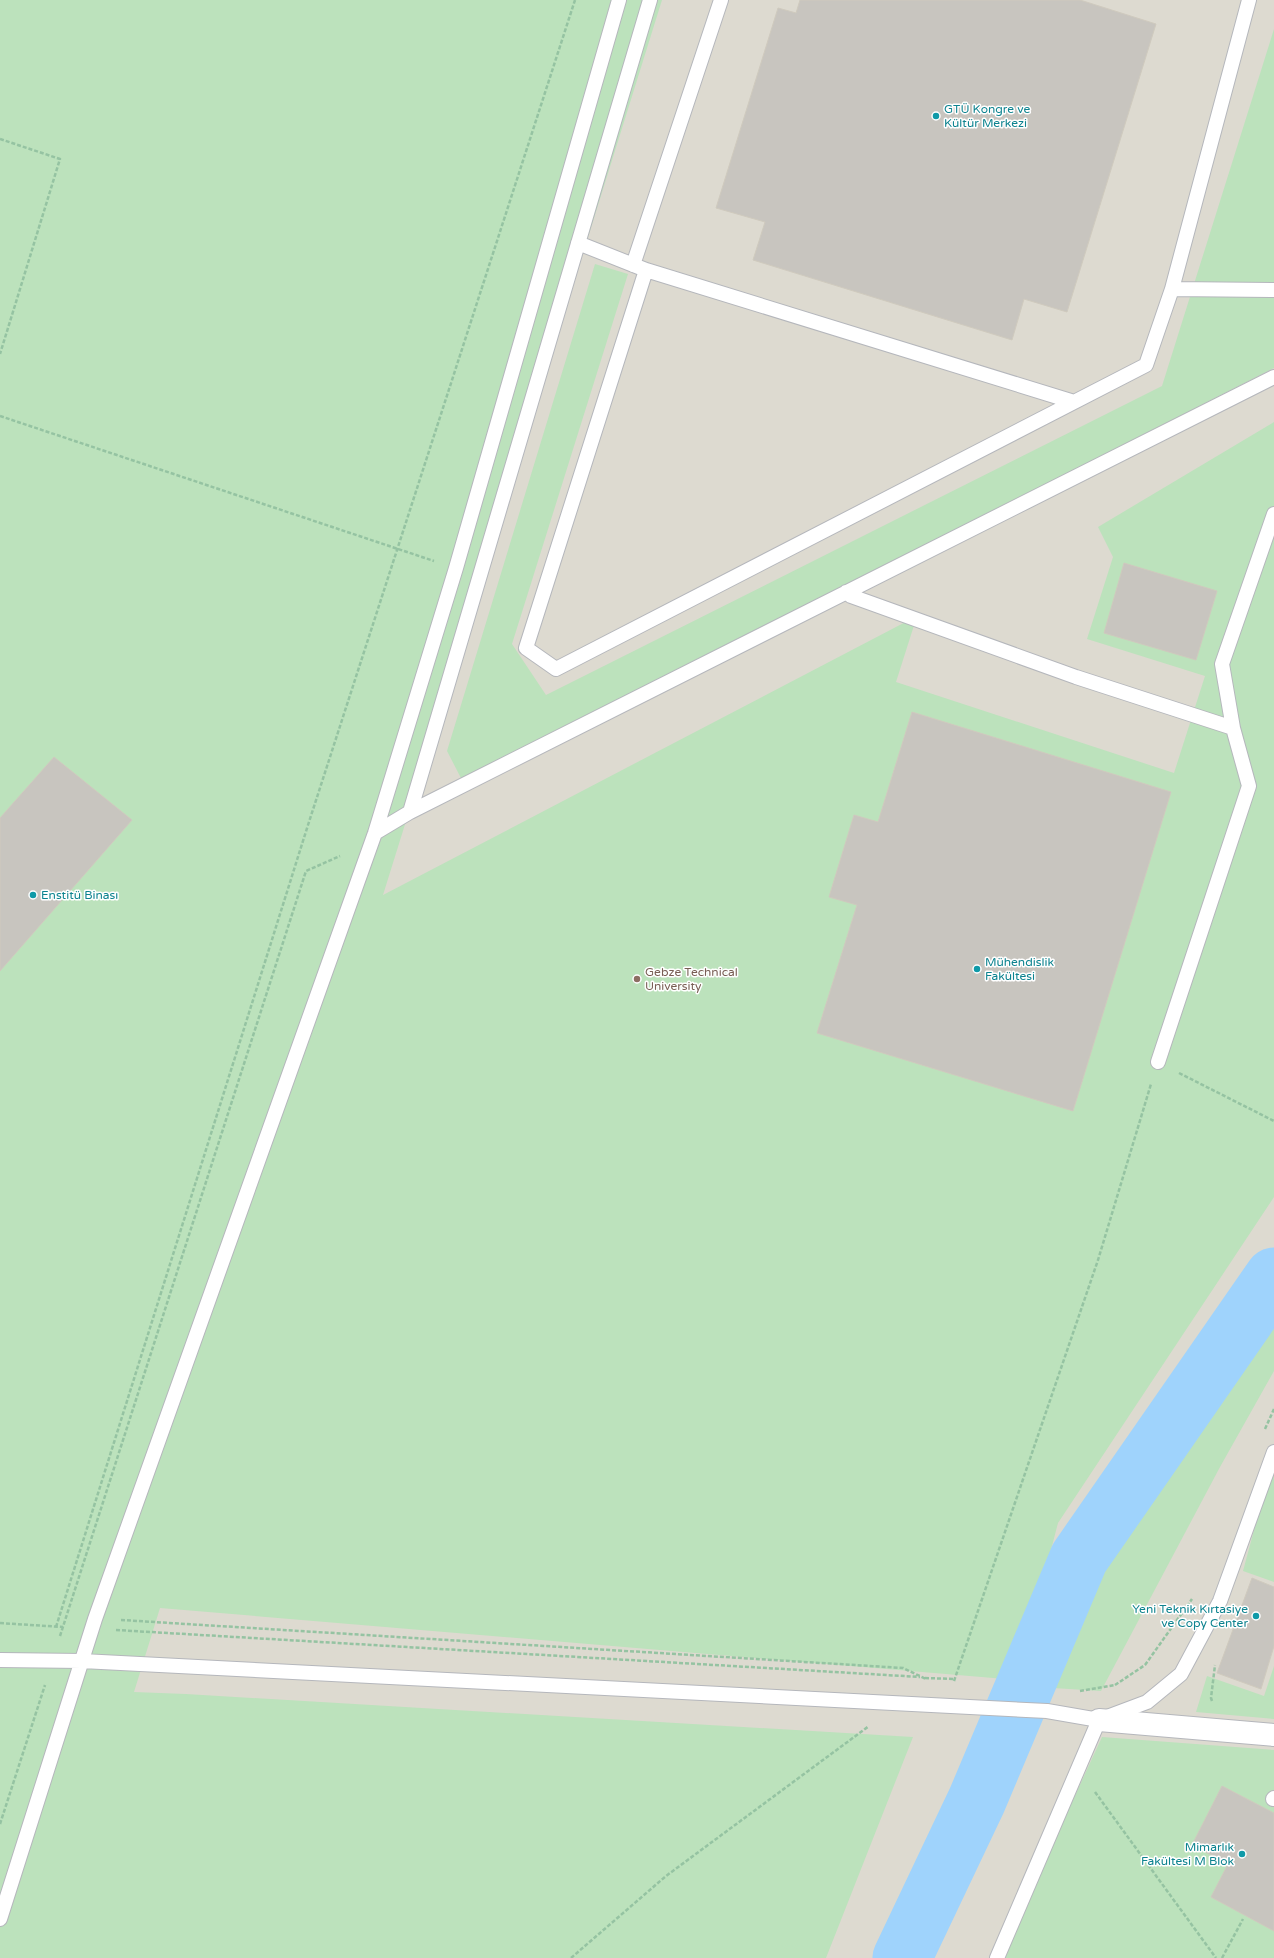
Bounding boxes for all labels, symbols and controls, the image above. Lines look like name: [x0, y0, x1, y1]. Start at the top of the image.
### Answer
place label: GTÜ Kongre ve Kültür Merkezi: [944, 102, 1030, 130]
marker: GTÜ Kongre ve Kültür Merkezi: [931, 111, 941, 121]
place label: Enstitü Binası: [41, 888, 118, 902]
marker: Enstitü Binası: [28, 890, 38, 900]
place label: Mühendislik Fakültesi: [985, 955, 1054, 983]
marker: Mühendislik Fakültesi: [972, 964, 982, 974]
place label: Gebze Technical University: [645, 965, 738, 993]
marker: Gebze Technical University: [632, 974, 642, 984]
place label: Yeni Teknik Kırtasiye ve Copy Center: [1132, 1602, 1248, 1630]
marker: Yeni Teknik Kırtasiye ve Copy Center: [1251, 1611, 1261, 1621]
place label: Mimarlık Fakültesi M Blok: [1141, 1840, 1234, 1868]
marker: Mimarlık Fakültesi M Blok: [1237, 1849, 1247, 1859]

